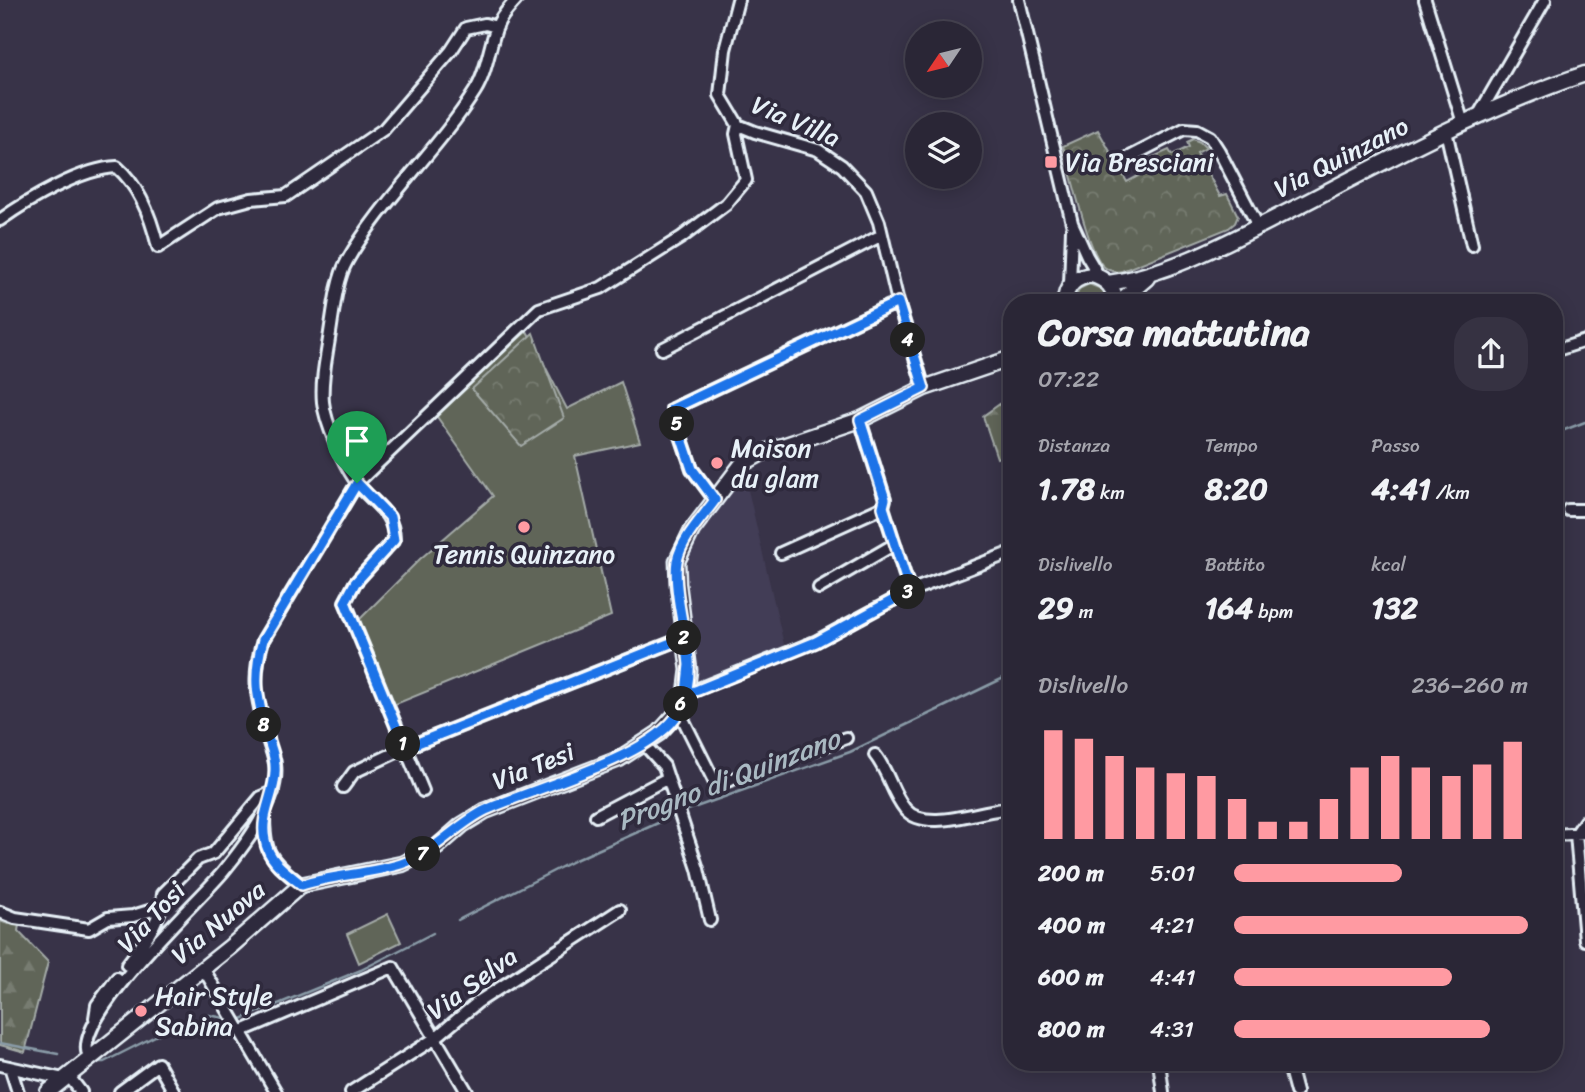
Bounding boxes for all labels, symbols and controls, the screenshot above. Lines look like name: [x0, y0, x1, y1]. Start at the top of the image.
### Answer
north arrow: [905, 21, 982, 98]
map controls: [905, 21, 982, 189]
street label: Via Villa: [744, 82, 848, 160]
street label: Via Quinzano: [1265, 103, 1417, 211]
button: layers: [905, 112, 982, 189]
place label: Via Bresciani: [1065, 139, 1214, 185]
marker: Via Bresciani: [1043, 154, 1059, 170]
text: Corsa mattutina: [1038, 299, 1310, 366]
button: share: [1454, 317, 1528, 391]
pin: 4: [890, 322, 926, 358]
text: 4: [902, 323, 913, 356]
text: 07:22: [1038, 359, 1099, 400]
pin: 5: [660, 406, 694, 442]
text: 5: [671, 407, 682, 440]
pin: [327, 411, 387, 483]
icon: arrive: [338, 422, 376, 460]
place label: Maison du glam: [731, 425, 819, 501]
text: Distanza: [1038, 429, 1110, 462]
text: Tempo: [1205, 429, 1258, 462]
text: Passo: [1371, 429, 1420, 462]
marker: Maison du glam: [709, 455, 725, 471]
text: 1.78: [1038, 462, 1095, 516]
text: 8:20: [1205, 462, 1268, 516]
text: 4:41: [1371, 462, 1431, 516]
text: km: [1095, 476, 1125, 509]
text: /km: [1431, 476, 1470, 509]
marker: Tennis Quinzano: [516, 519, 532, 535]
place label: Tennis Quinzano: [433, 531, 615, 577]
text: Dislivello: [1038, 548, 1112, 581]
text: Battito: [1205, 548, 1265, 581]
text: kcal: [1371, 548, 1406, 581]
pin: 3: [890, 574, 926, 610]
text: 3: [902, 575, 913, 608]
text: 29: [1038, 581, 1074, 635]
text: 164: [1205, 581, 1253, 635]
text: 132: [1371, 581, 1418, 635]
text: m: [1074, 595, 1093, 628]
text: bpm: [1253, 595, 1293, 628]
pin: 2: [666, 620, 702, 656]
text: 2: [678, 621, 689, 654]
text: Dislivello: [1038, 665, 1128, 706]
text: 236–260 m: [1411, 665, 1528, 706]
pin: 6: [664, 686, 698, 722]
text: 6: [675, 687, 686, 720]
pin: 8: [246, 708, 282, 742]
text: 8: [258, 708, 269, 741]
water label: Progno di Quinzano: [609, 713, 850, 845]
pin: 1: [386, 726, 420, 762]
text: 1: [398, 727, 407, 760]
street label: Via Tesi: [485, 728, 582, 803]
pin: 7: [406, 836, 440, 872]
text: 7: [417, 837, 428, 870]
text: 200 m: [1038, 853, 1104, 894]
text: 5:01: [1150, 853, 1195, 894]
street label: Via Nuova: [160, 867, 277, 976]
street label: Via Tosi: [105, 869, 198, 964]
text: 400 m: [1038, 905, 1105, 946]
text: 4:21: [1150, 905, 1194, 946]
street label: Via Selva: [416, 934, 528, 1032]
text: 600 m: [1038, 957, 1104, 998]
text: 4:41: [1150, 957, 1196, 998]
place label: Hair Style Sabina: [155, 973, 273, 1049]
marker: Hair Style Sabina: [133, 1003, 149, 1019]
text: 800 m: [1038, 1009, 1105, 1050]
text: 4:31: [1150, 1009, 1194, 1050]

